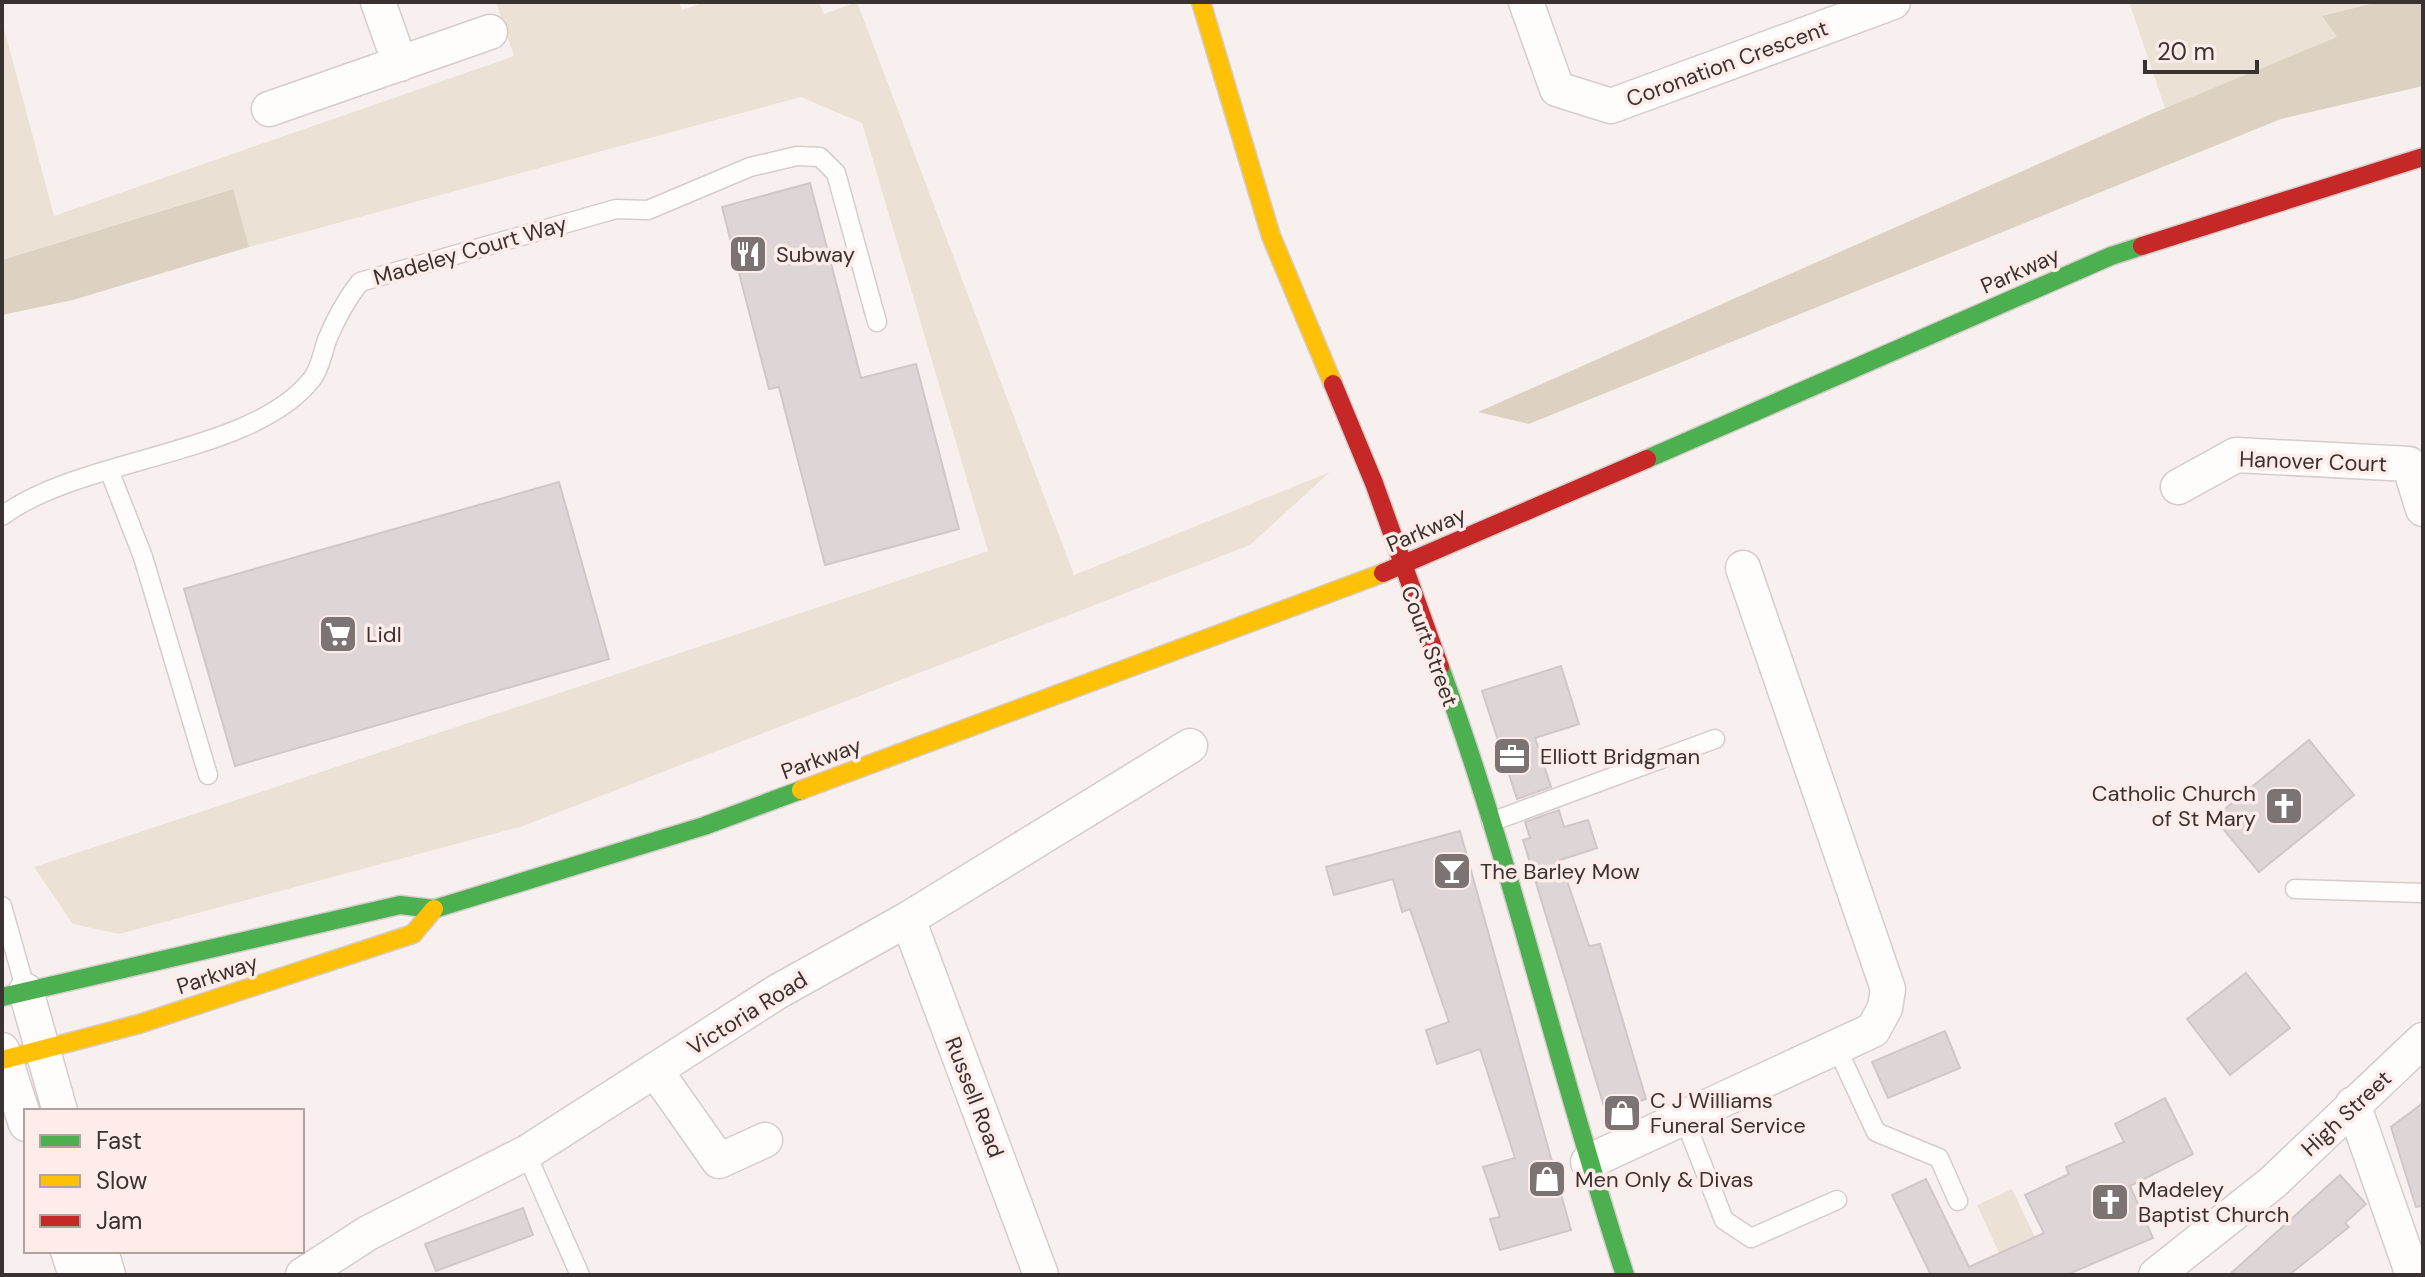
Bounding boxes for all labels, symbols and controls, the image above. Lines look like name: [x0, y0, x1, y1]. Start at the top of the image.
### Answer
street label: Coronation Crescent: [1622, 13, 1832, 113]
scale bar: [2145, 24, 2257, 74]
text: 20 m: [2157, 36, 2215, 67]
street label: Madeley Court Way: [370, 209, 570, 292]
restaurant icon: Subway: [727, 233, 769, 275]
place label: Subway: [776, 240, 855, 269]
street label: Parkway: [1976, 240, 2064, 301]
street label: Hanover Court: [2239, 444, 2387, 479]
street label: Parkway: [1382, 500, 1470, 559]
street label: Court Street: [1394, 582, 1465, 711]
supermarket icon: Lidl: [317, 613, 359, 655]
place label: Lidl: [366, 620, 402, 649]
street label: Parkway: [777, 731, 865, 786]
office icon: Elliott Bridgman: [1491, 735, 1533, 777]
place label: Elliott Bridgman: [1540, 742, 1700, 771]
place label: Catholic Church of St Mary: [2092, 779, 2256, 833]
church icon: Catholic Church of St Mary: [2263, 785, 2305, 827]
bar icon: The Barley Mow: [1431, 850, 1473, 892]
place label: The Barley Mow: [1480, 857, 1640, 886]
street label: Parkway: [173, 948, 261, 1001]
street label: Victoria Road: [682, 965, 813, 1062]
street label: Russell Road: [938, 1033, 1011, 1162]
street label: High Street: [2295, 1064, 2398, 1163]
place label: C J Williams Funeral Service: [1650, 1086, 1806, 1140]
shop icon: C J Williams Funeral Service: [1601, 1092, 1643, 1134]
legend: [24, 1109, 304, 1253]
text: Fast: [96, 1125, 142, 1156]
shop icon: Men Only & Divas: [1526, 1158, 1568, 1200]
text: Slow: [96, 1165, 147, 1196]
place label: Men Only & Divas: [1575, 1165, 1754, 1194]
place label: Madeley Baptist Church: [2138, 1175, 2290, 1229]
church icon: Madeley Baptist Church: [2089, 1181, 2131, 1223]
text: Jam: [96, 1205, 142, 1236]

